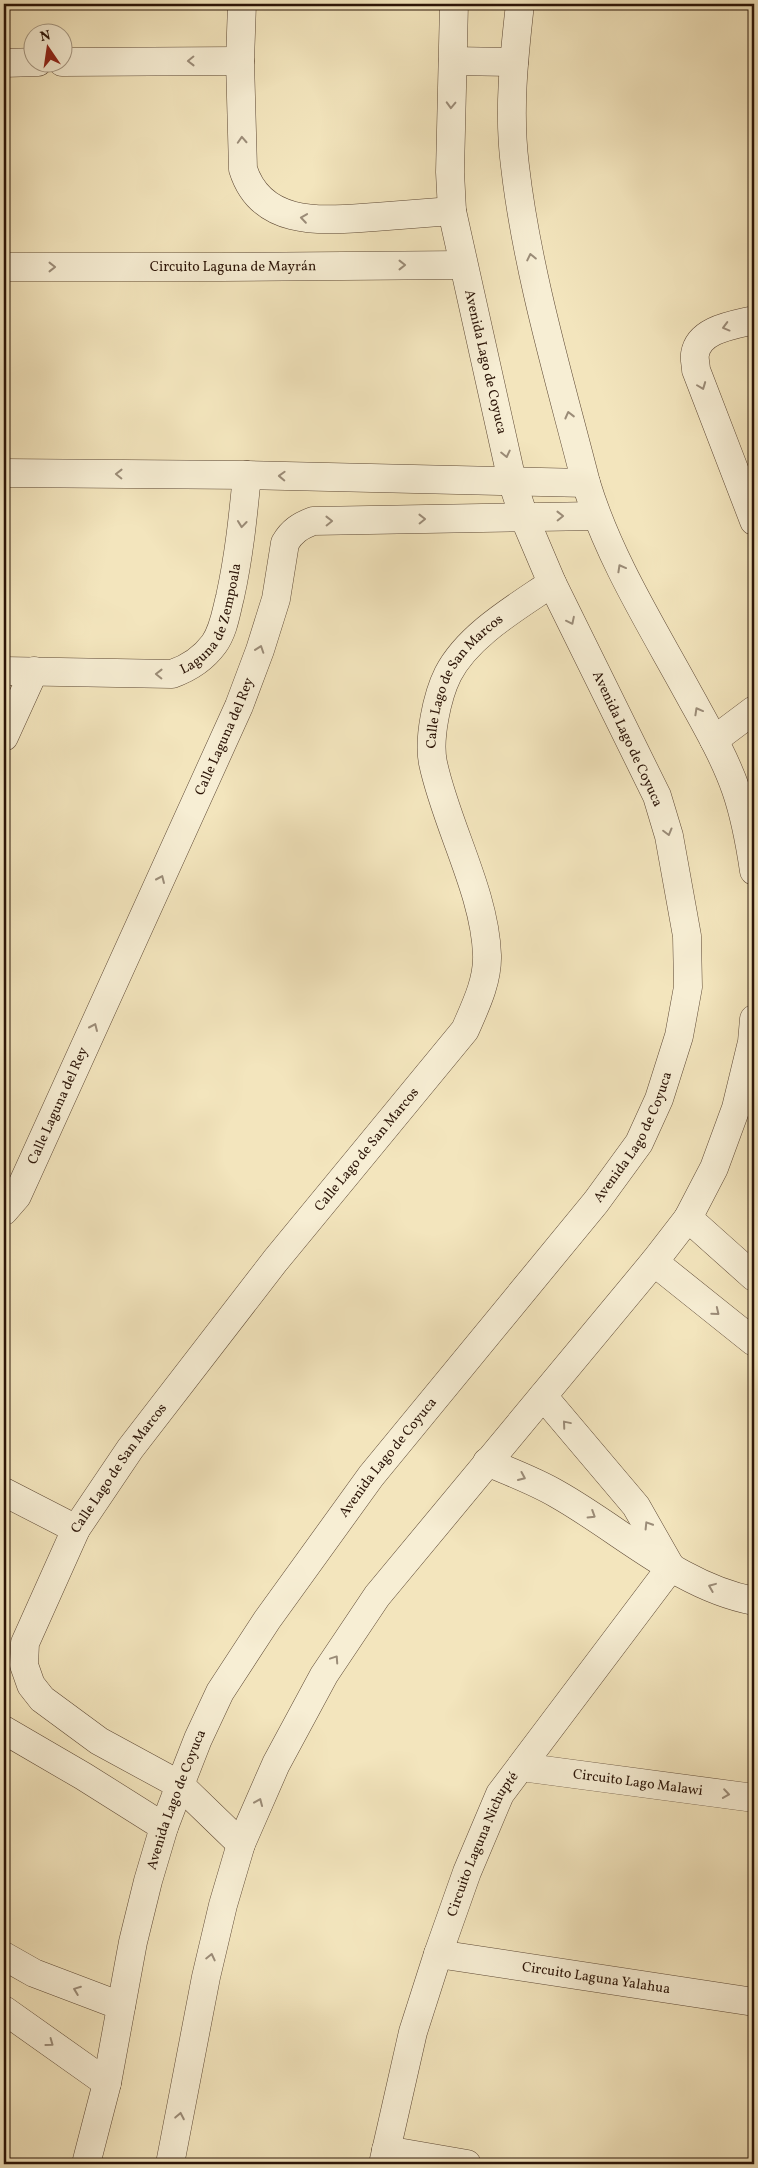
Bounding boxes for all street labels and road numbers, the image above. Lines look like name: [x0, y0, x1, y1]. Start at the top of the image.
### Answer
street label: Circuito Laguna de Mayrán: [150, 257, 316, 277]
street label: Avenida Lago de Coyuca: [459, 288, 511, 436]
street label: Laguna de Zempoala: [177, 562, 246, 679]
street label: Calle Lago de San Marcos: [422, 610, 507, 749]
street label: Avenida Lago de Coyuca: [587, 668, 667, 810]
street label: Calle Laguna del Rey: [190, 674, 258, 799]
street label: Calle Laguna del Rey: [23, 1044, 93, 1167]
street label: Avenida Lago de Coyuca: [589, 1069, 677, 1206]
street label: Calle Lago de San Marcos: [310, 1084, 423, 1215]
street label: Avenida Lago de Coyuca: [335, 1393, 441, 1521]
street label: Calle Lago de San Marcos: [66, 1399, 171, 1537]
street label: Avenida Lago de Coyuca: [142, 1726, 211, 1872]
street label: Circuito Lago Malawi: [572, 1765, 704, 1801]
street label: Circuito Laguna Nichupté: [442, 1768, 523, 1919]
street label: Circuito Laguna Yalahua: [521, 1957, 672, 1999]

